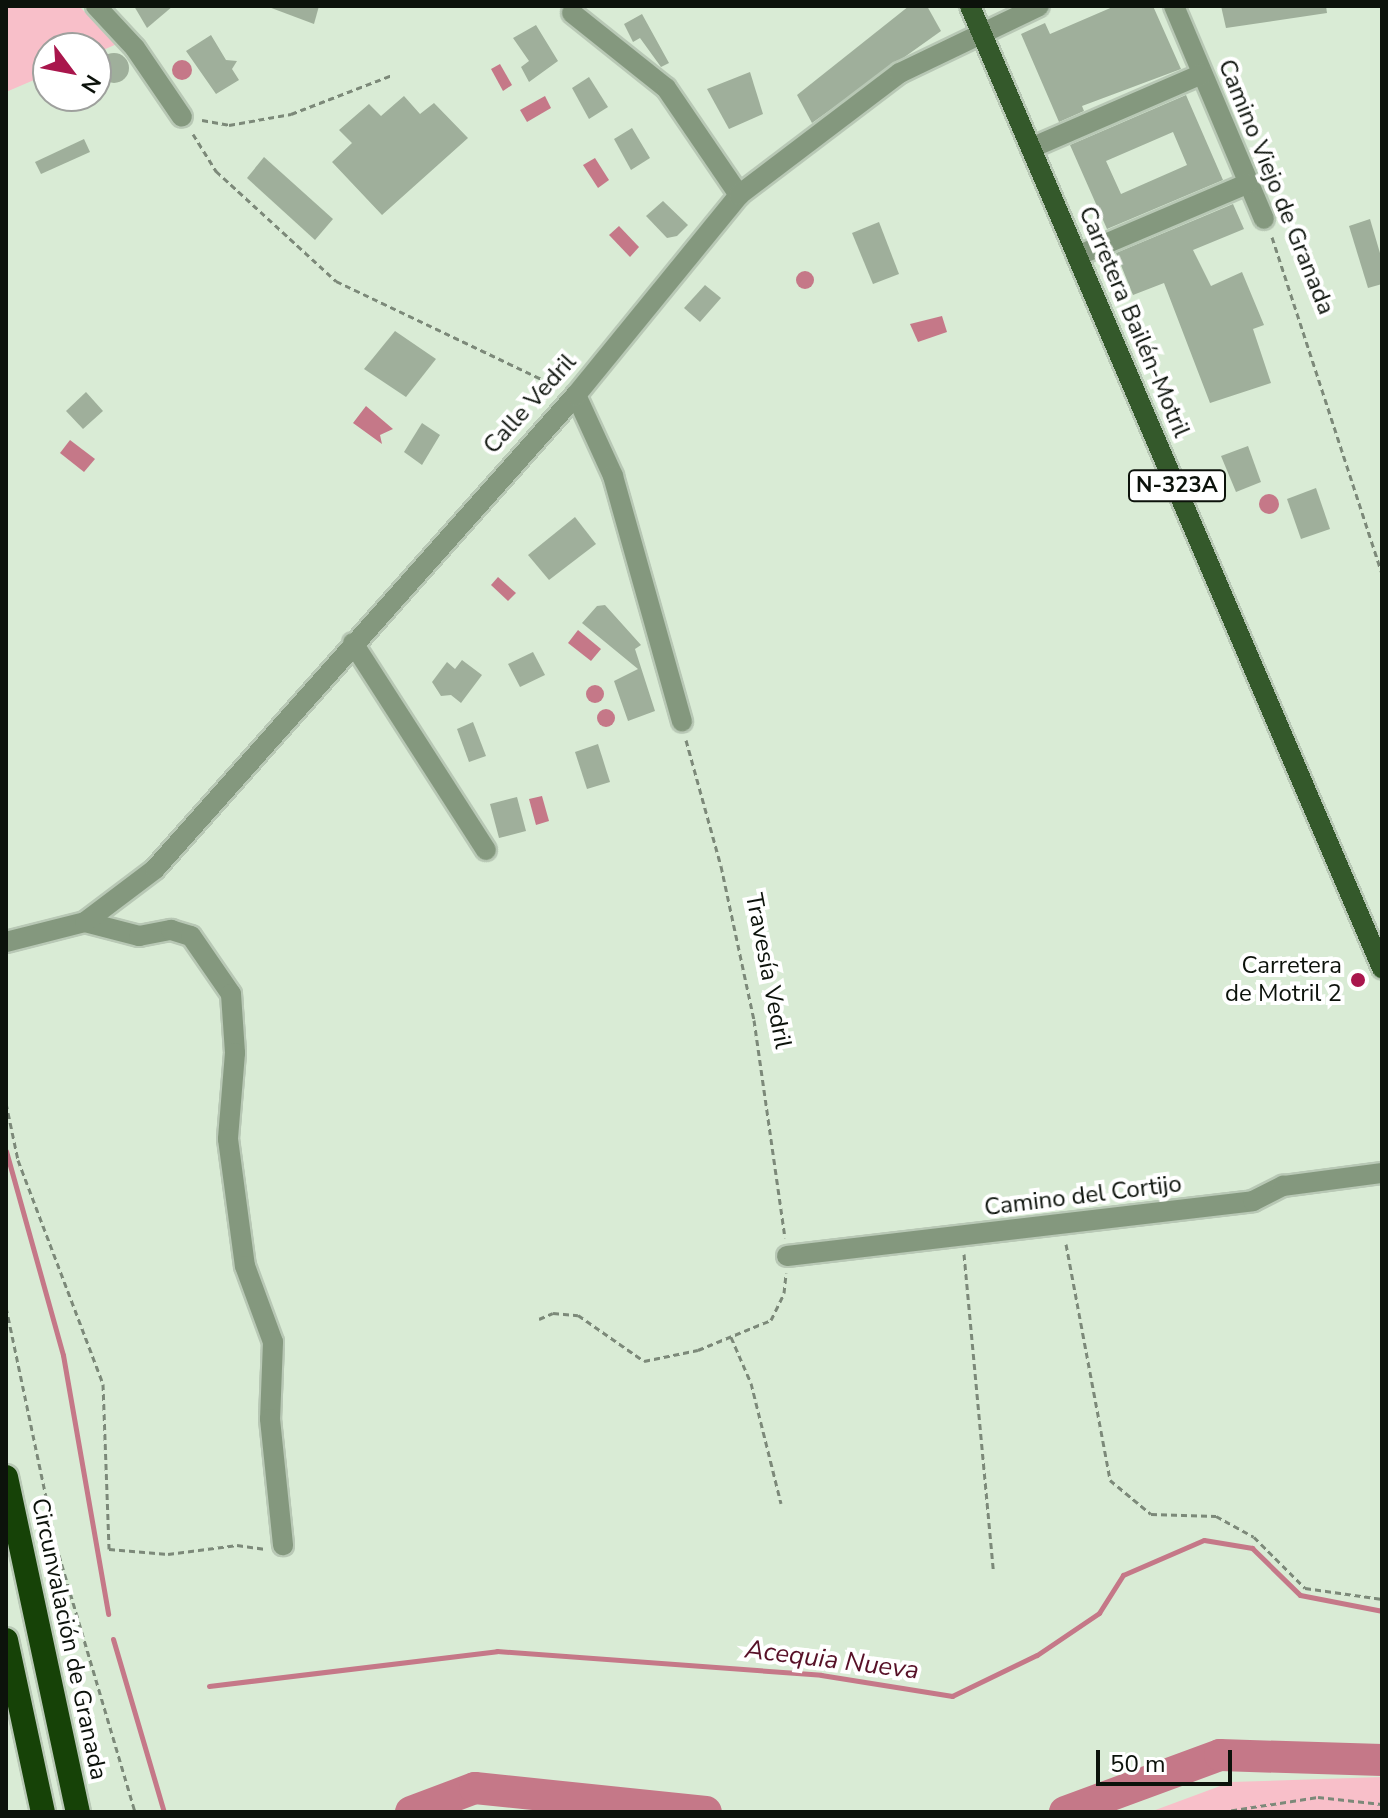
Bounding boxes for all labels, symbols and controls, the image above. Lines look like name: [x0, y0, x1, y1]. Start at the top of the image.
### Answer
north arrow: [32, 32, 112, 112]
street label: Camino Viejo de Granada: [1212, 55, 1340, 319]
text: N: [74, 69, 108, 99]
street label: Carretera Bailén-Motril: [1072, 202, 1196, 442]
street label: Calle Vedril: [478, 348, 582, 460]
road number: N-323A: [1127, 468, 1227, 504]
street label: Travesía Vedril: [739, 891, 797, 1051]
place label: Carretera de Motril 2: [1225, 952, 1342, 1008]
marker: Carretera de Motril 2: [1349, 971, 1367, 989]
street label: Camino del Cortijo: [983, 1170, 1183, 1222]
street label: Circunvalación de Granada: [25, 1495, 113, 1783]
water label: Acequia Nueva: [743, 1634, 921, 1686]
scale bar: [1100, 1734, 1236, 1784]
text: 50 m: [1110, 1748, 1166, 1780]

